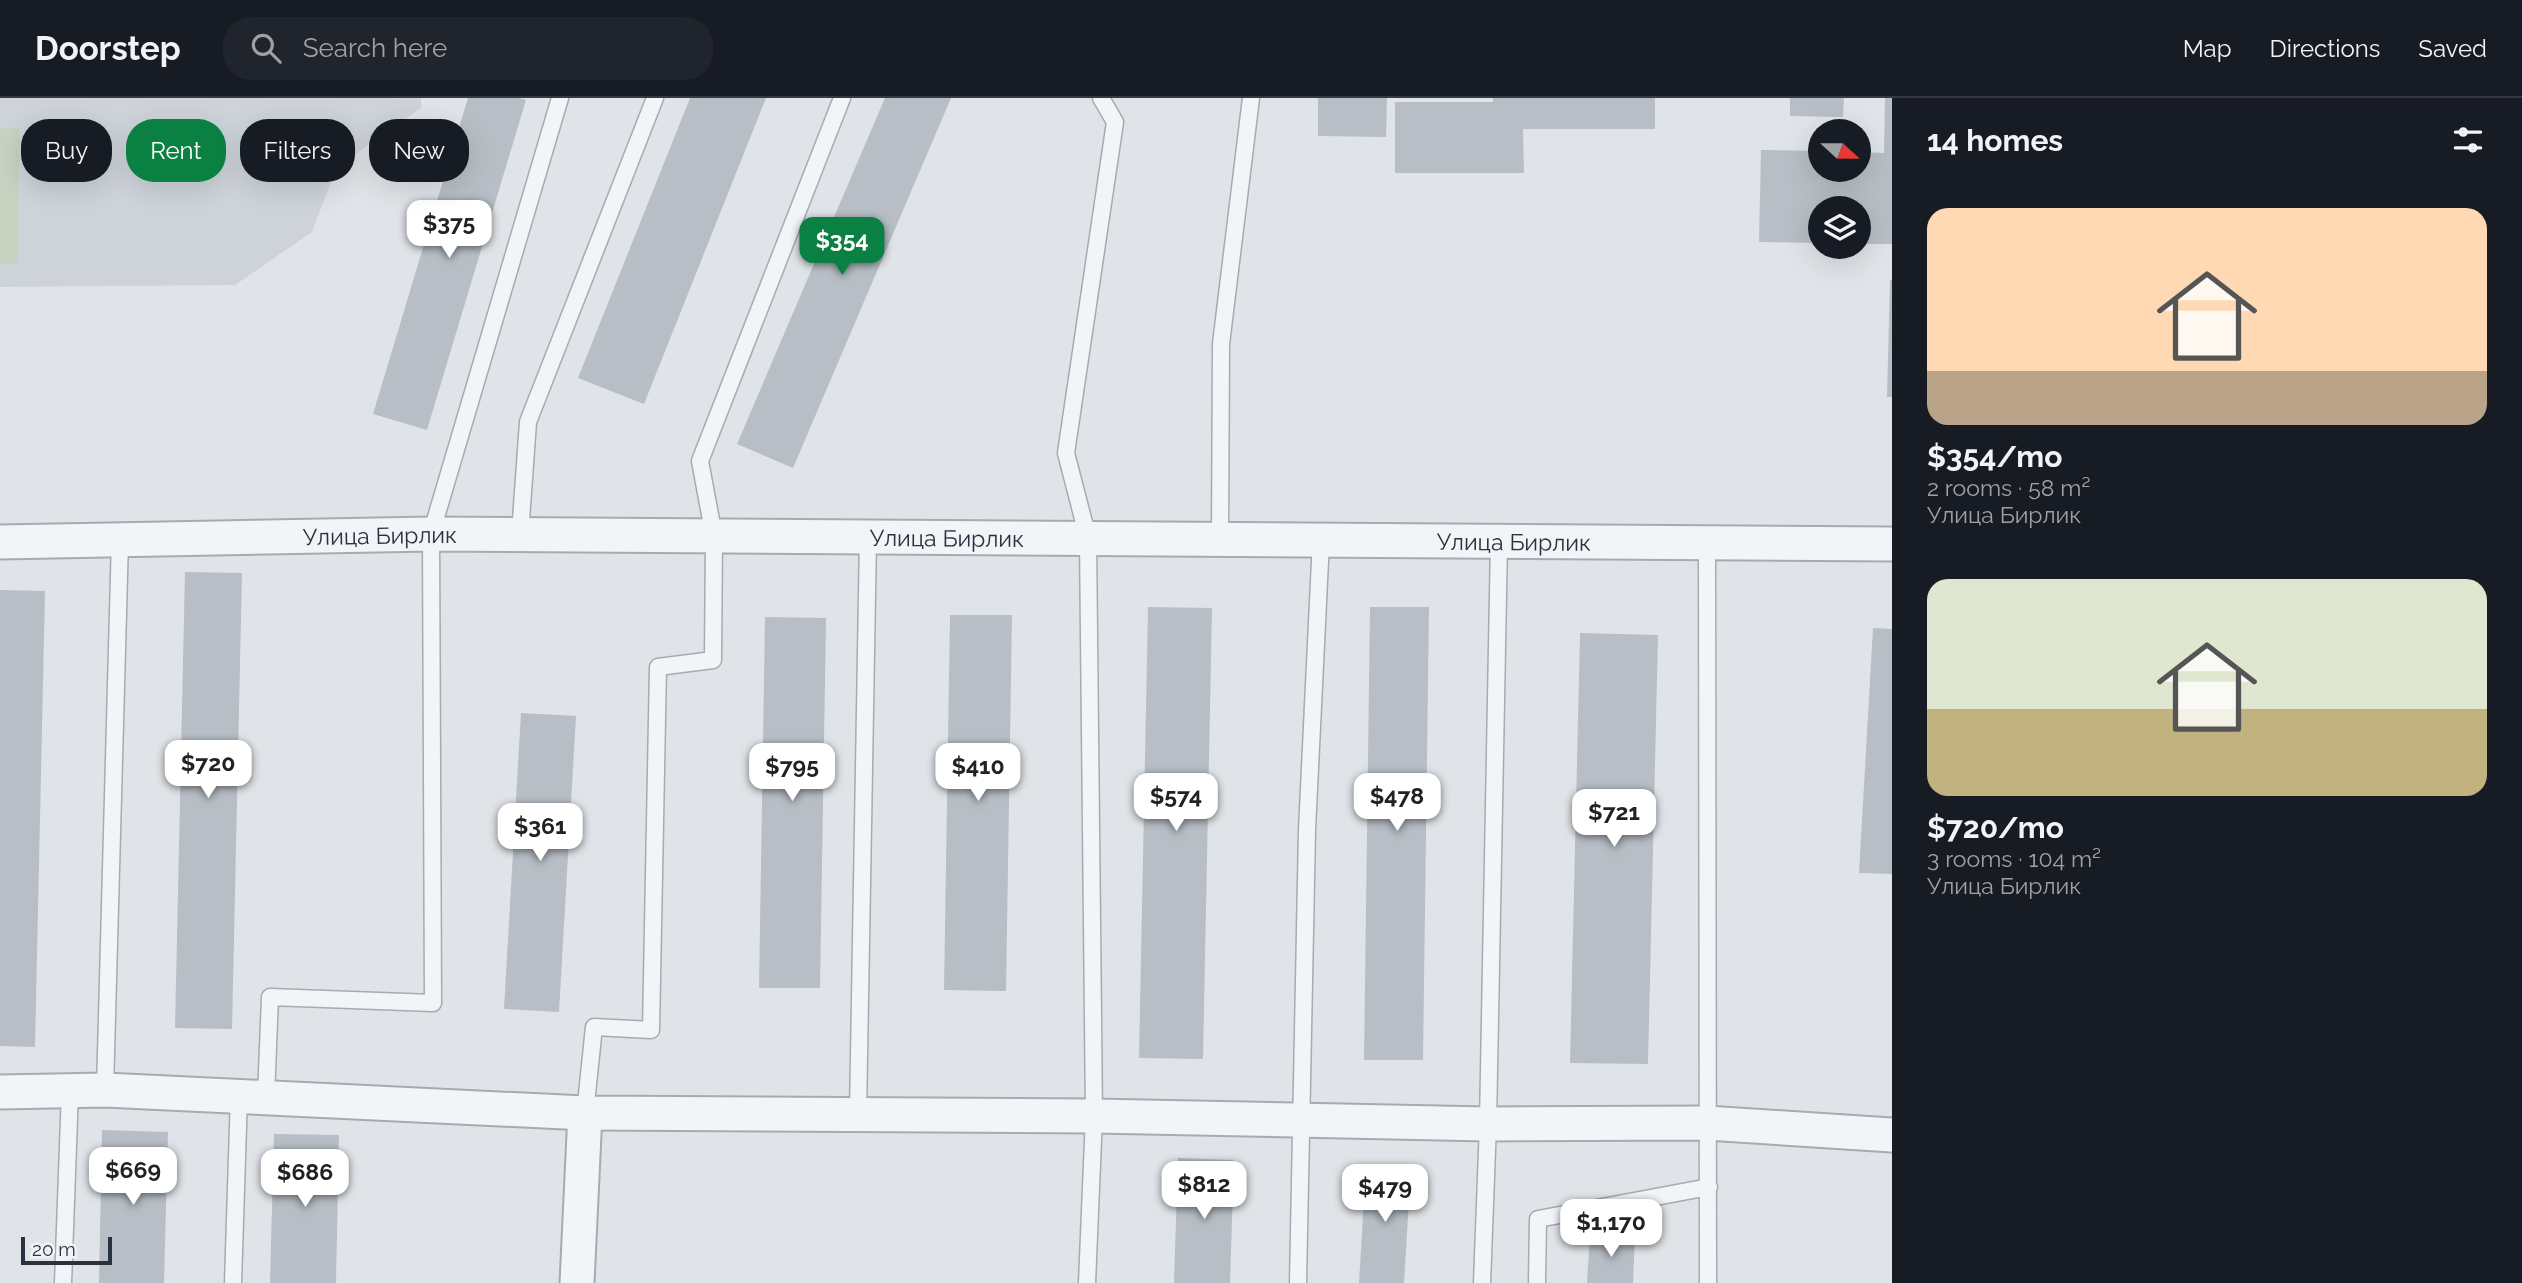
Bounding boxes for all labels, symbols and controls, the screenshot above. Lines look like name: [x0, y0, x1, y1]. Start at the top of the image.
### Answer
search box: [223, 17, 713, 80]
text: Doorstep: [35, 29, 181, 68]
icon: search: [247, 29, 285, 67]
text: Search here: [303, 33, 447, 63]
text: Map: [2183, 34, 2232, 63]
text: Directions: [2270, 34, 2380, 63]
text: Saved: [2418, 34, 2487, 63]
chip: Buy: [21, 119, 112, 182]
chip: Rent: [126, 119, 226, 182]
chip: Filters: [240, 119, 355, 182]
chip: New: [369, 119, 469, 182]
north arrow: [1808, 119, 1871, 182]
map controls: [1808, 119, 1871, 259]
icon: filters: [2449, 121, 2487, 159]
text: 14 homes: [1927, 123, 2063, 158]
button: layers: [1808, 196, 1871, 259]
pin: $375: [408, 200, 490, 260]
text: $375: [423, 209, 475, 236]
pin: $354: [801, 218, 883, 277]
text: $354: [815, 226, 869, 253]
icon: home: [2144, 253, 2270, 379]
text: $354/mo: [1927, 439, 2062, 474]
text: 2 rooms · 58 m²: [1927, 474, 2090, 501]
text: Улица Бирлик: [1927, 501, 2081, 528]
street label: Улица Бирлик: [303, 520, 457, 550]
street label: Улица Бирлик: [870, 524, 1024, 552]
street label: Улица Бирлик: [1437, 527, 1591, 555]
icon: home: [2144, 624, 2270, 750]
pin: $720: [167, 740, 249, 800]
pin: $795: [751, 744, 833, 803]
pin: $410: [937, 744, 1019, 803]
text: $720: [181, 749, 235, 776]
text: $795: [765, 752, 819, 779]
text: $410: [951, 752, 1005, 779]
pin: $574: [1135, 774, 1217, 833]
pin: $478: [1356, 774, 1438, 833]
text: $574: [1150, 782, 1202, 809]
text: $478: [1370, 782, 1424, 809]
pin: $721: [1573, 790, 1655, 849]
text: $721: [1588, 798, 1640, 825]
pin: $361: [499, 804, 581, 863]
text: $720/mo: [1927, 810, 2064, 845]
text: $361: [514, 812, 566, 839]
text: 3 rooms · 104 m²: [1927, 845, 2101, 872]
text: Улица Бирлик: [1927, 872, 2081, 899]
pin: $669: [92, 1148, 174, 1207]
pin: $686: [264, 1150, 346, 1209]
text: $669: [105, 1156, 161, 1183]
text: $686: [277, 1158, 333, 1185]
pin: $812: [1163, 1162, 1245, 1221]
pin: $479: [1344, 1164, 1426, 1224]
text: $812: [1178, 1170, 1230, 1197]
text: $479: [1358, 1173, 1412, 1200]
pin: $1,170: [1554, 1200, 1668, 1259]
text: $1,170: [1576, 1208, 1646, 1235]
scale bar: [21, 1234, 112, 1266]
text: 20 m: [32, 1238, 76, 1260]

